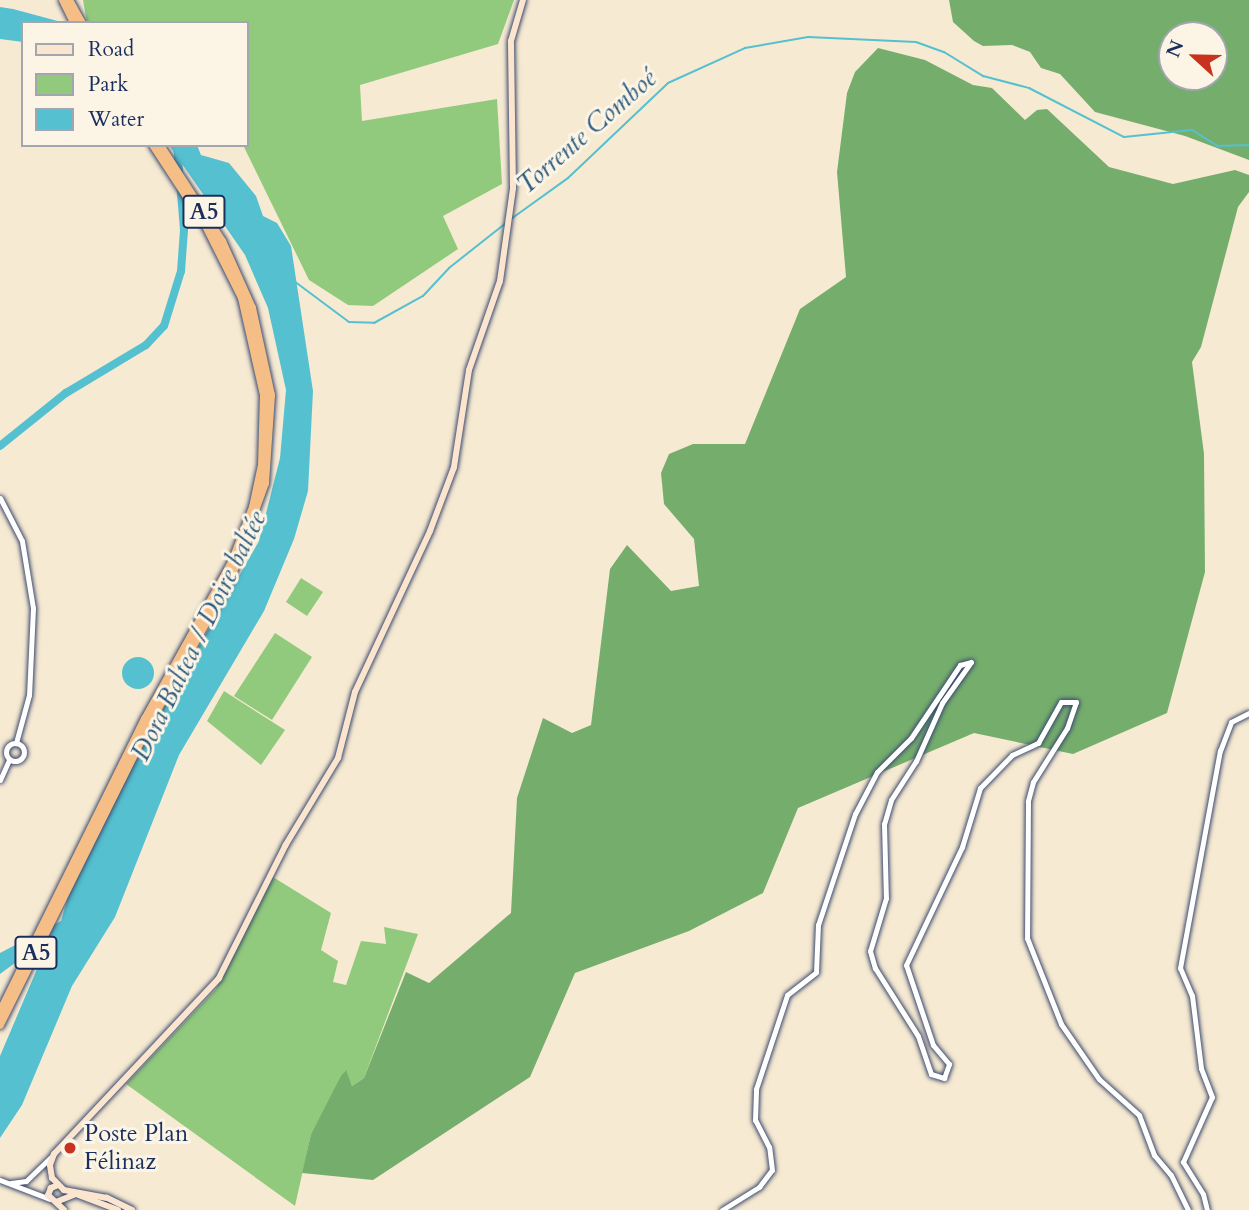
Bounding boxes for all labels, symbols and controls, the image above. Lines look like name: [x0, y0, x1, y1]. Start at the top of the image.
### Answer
legend: [21, 21, 248, 147]
north arrow: [1158, 21, 1228, 91]
text: Road: [88, 35, 134, 64]
text: N: [1160, 36, 1191, 61]
water label: Torrente Comboé: [511, 63, 663, 201]
text: Park: [88, 70, 128, 99]
text: Water: [88, 105, 144, 134]
road number: A5: [181, 192, 227, 232]
water label: Dora Baltea / Doire baltée: [125, 506, 273, 766]
road number: A5: [13, 934, 59, 972]
place label: Poste Plan Félinaz: [84, 1120, 188, 1176]
marker: Poste Plan Félinaz: [62, 1140, 78, 1156]

